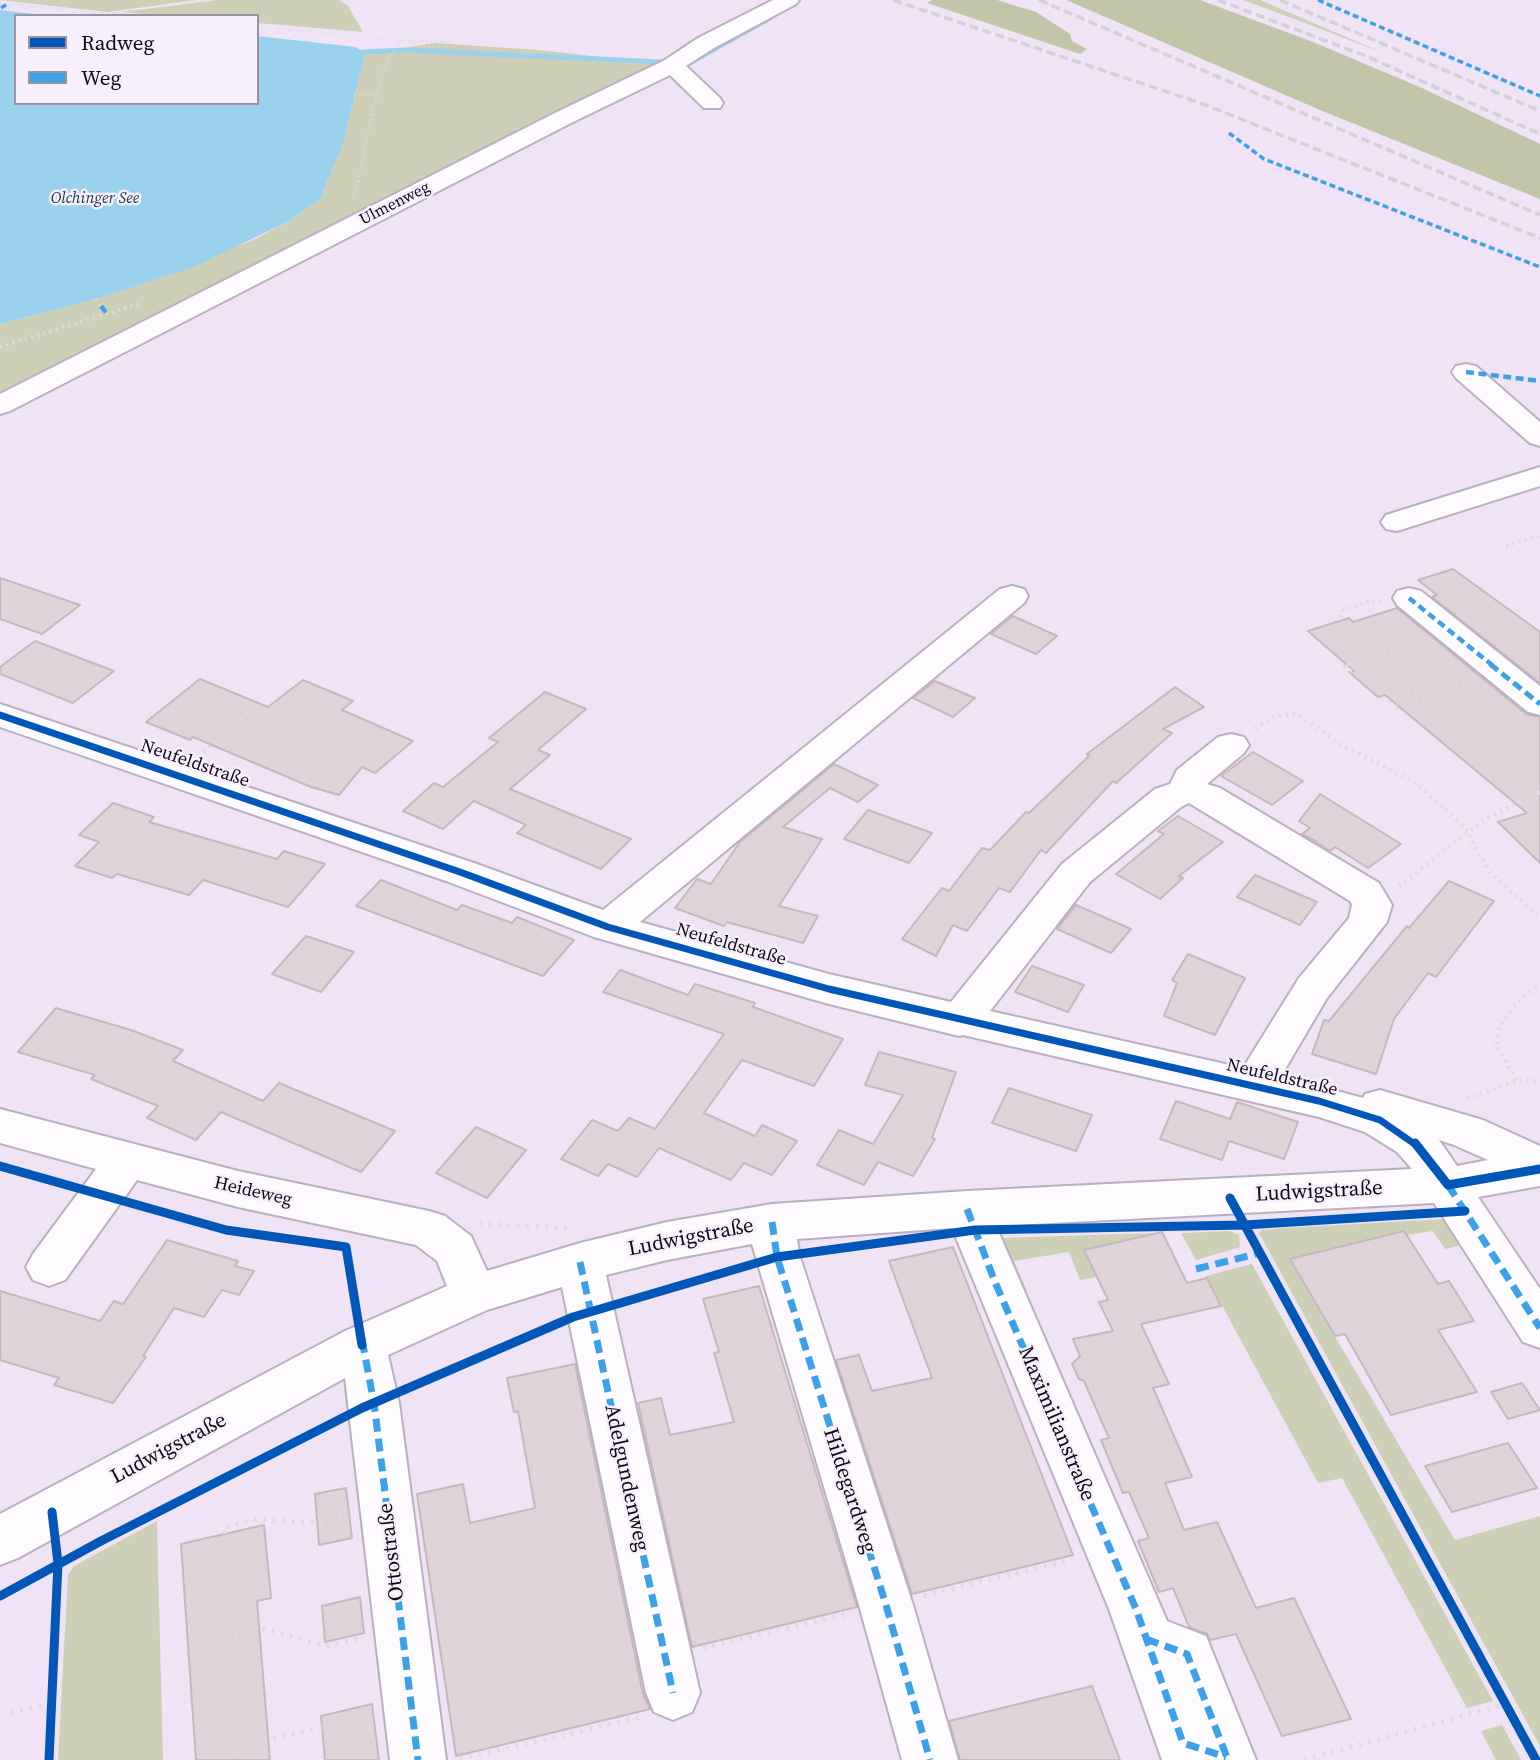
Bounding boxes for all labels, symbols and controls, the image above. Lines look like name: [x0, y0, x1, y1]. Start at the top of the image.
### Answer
legend: [14, 14, 259, 105]
text: Radweg: [81, 28, 154, 57]
text: Weg: [81, 63, 121, 92]
street label: Ulmenweg: [357, 178, 433, 230]
water label: Olchinger See: [51, 189, 139, 209]
street label: Neufeldstraße: [138, 735, 252, 793]
street label: Neufeldstraße: [674, 919, 788, 971]
street label: Neufeldstraße: [1224, 1055, 1340, 1101]
street label: Heideweg: [212, 1173, 294, 1211]
street label: Ludwigstraße: [1255, 1176, 1383, 1208]
street label: Ludwigstraße: [626, 1213, 756, 1263]
street label: Maximilianstraße: [1012, 1343, 1100, 1505]
street label: Adelgundenweg: [598, 1402, 654, 1554]
street label: Ludwigstraße: [107, 1408, 231, 1490]
street label: Hildegardweg: [817, 1425, 881, 1557]
street label: Ottostraße: [373, 1502, 411, 1602]

